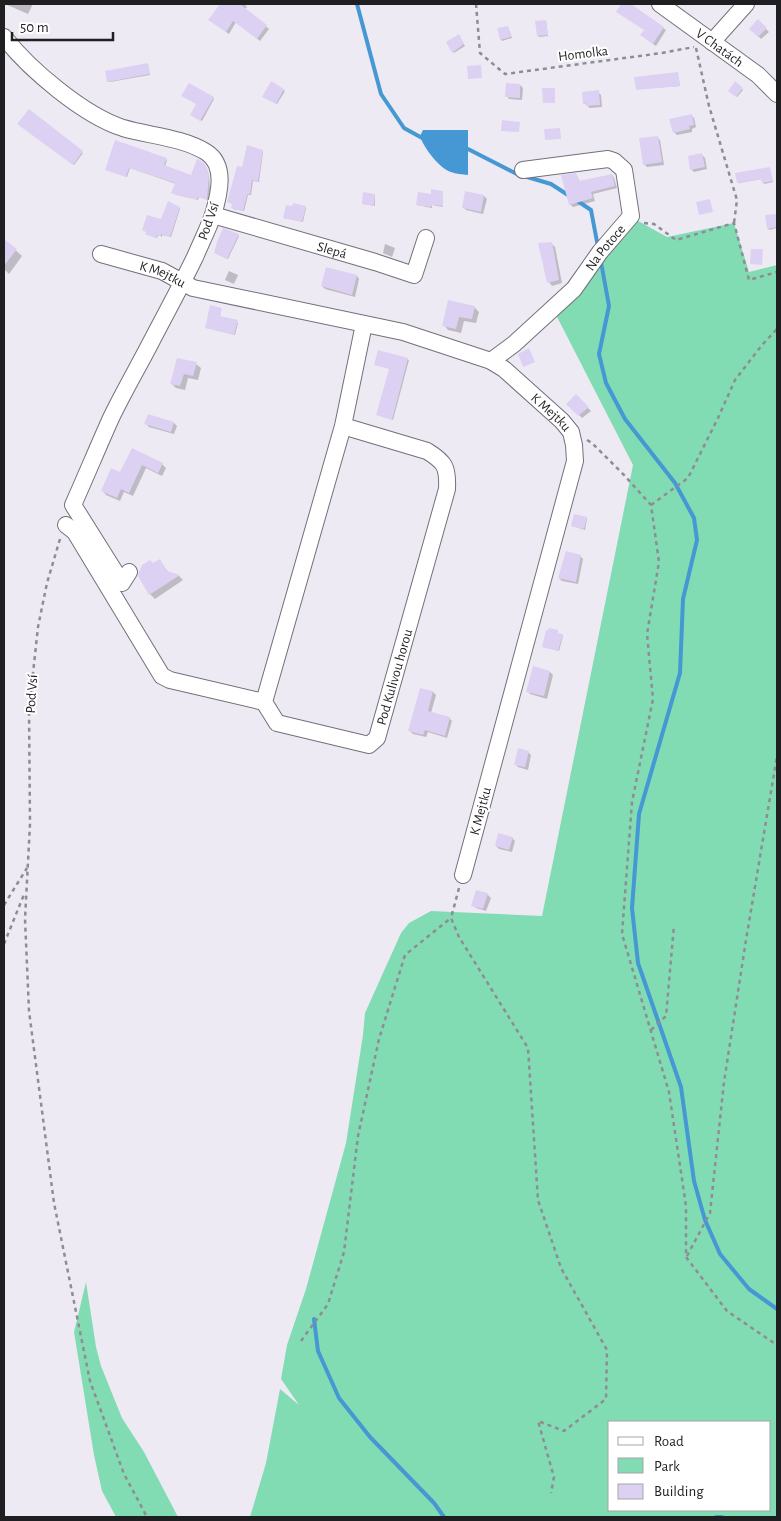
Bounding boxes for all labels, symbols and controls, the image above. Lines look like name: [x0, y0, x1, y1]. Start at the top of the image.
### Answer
scale bar: [12, 10, 114, 42]
text: 50 m: [20, 20, 49, 35]
street label: V Chatách: [693, 26, 746, 70]
street label: Homolka: [557, 44, 609, 64]
street label: Pod Vsí: [196, 200, 222, 242]
street label: Na Potoce: [583, 222, 628, 273]
street label: Slepá: [315, 240, 349, 262]
street label: K Mejtku: [138, 259, 188, 291]
street label: K Mejtku: [528, 391, 573, 434]
street label: Pod Kulivou horou: [375, 628, 415, 727]
street label: Pod Vsí: [24, 674, 40, 714]
street label: K Mejtku: [468, 786, 494, 837]
legend: [608, 1421, 771, 1511]
text: Road: [654, 1434, 684, 1449]
text: Park: [654, 1459, 680, 1474]
text: Building: [654, 1484, 704, 1499]

